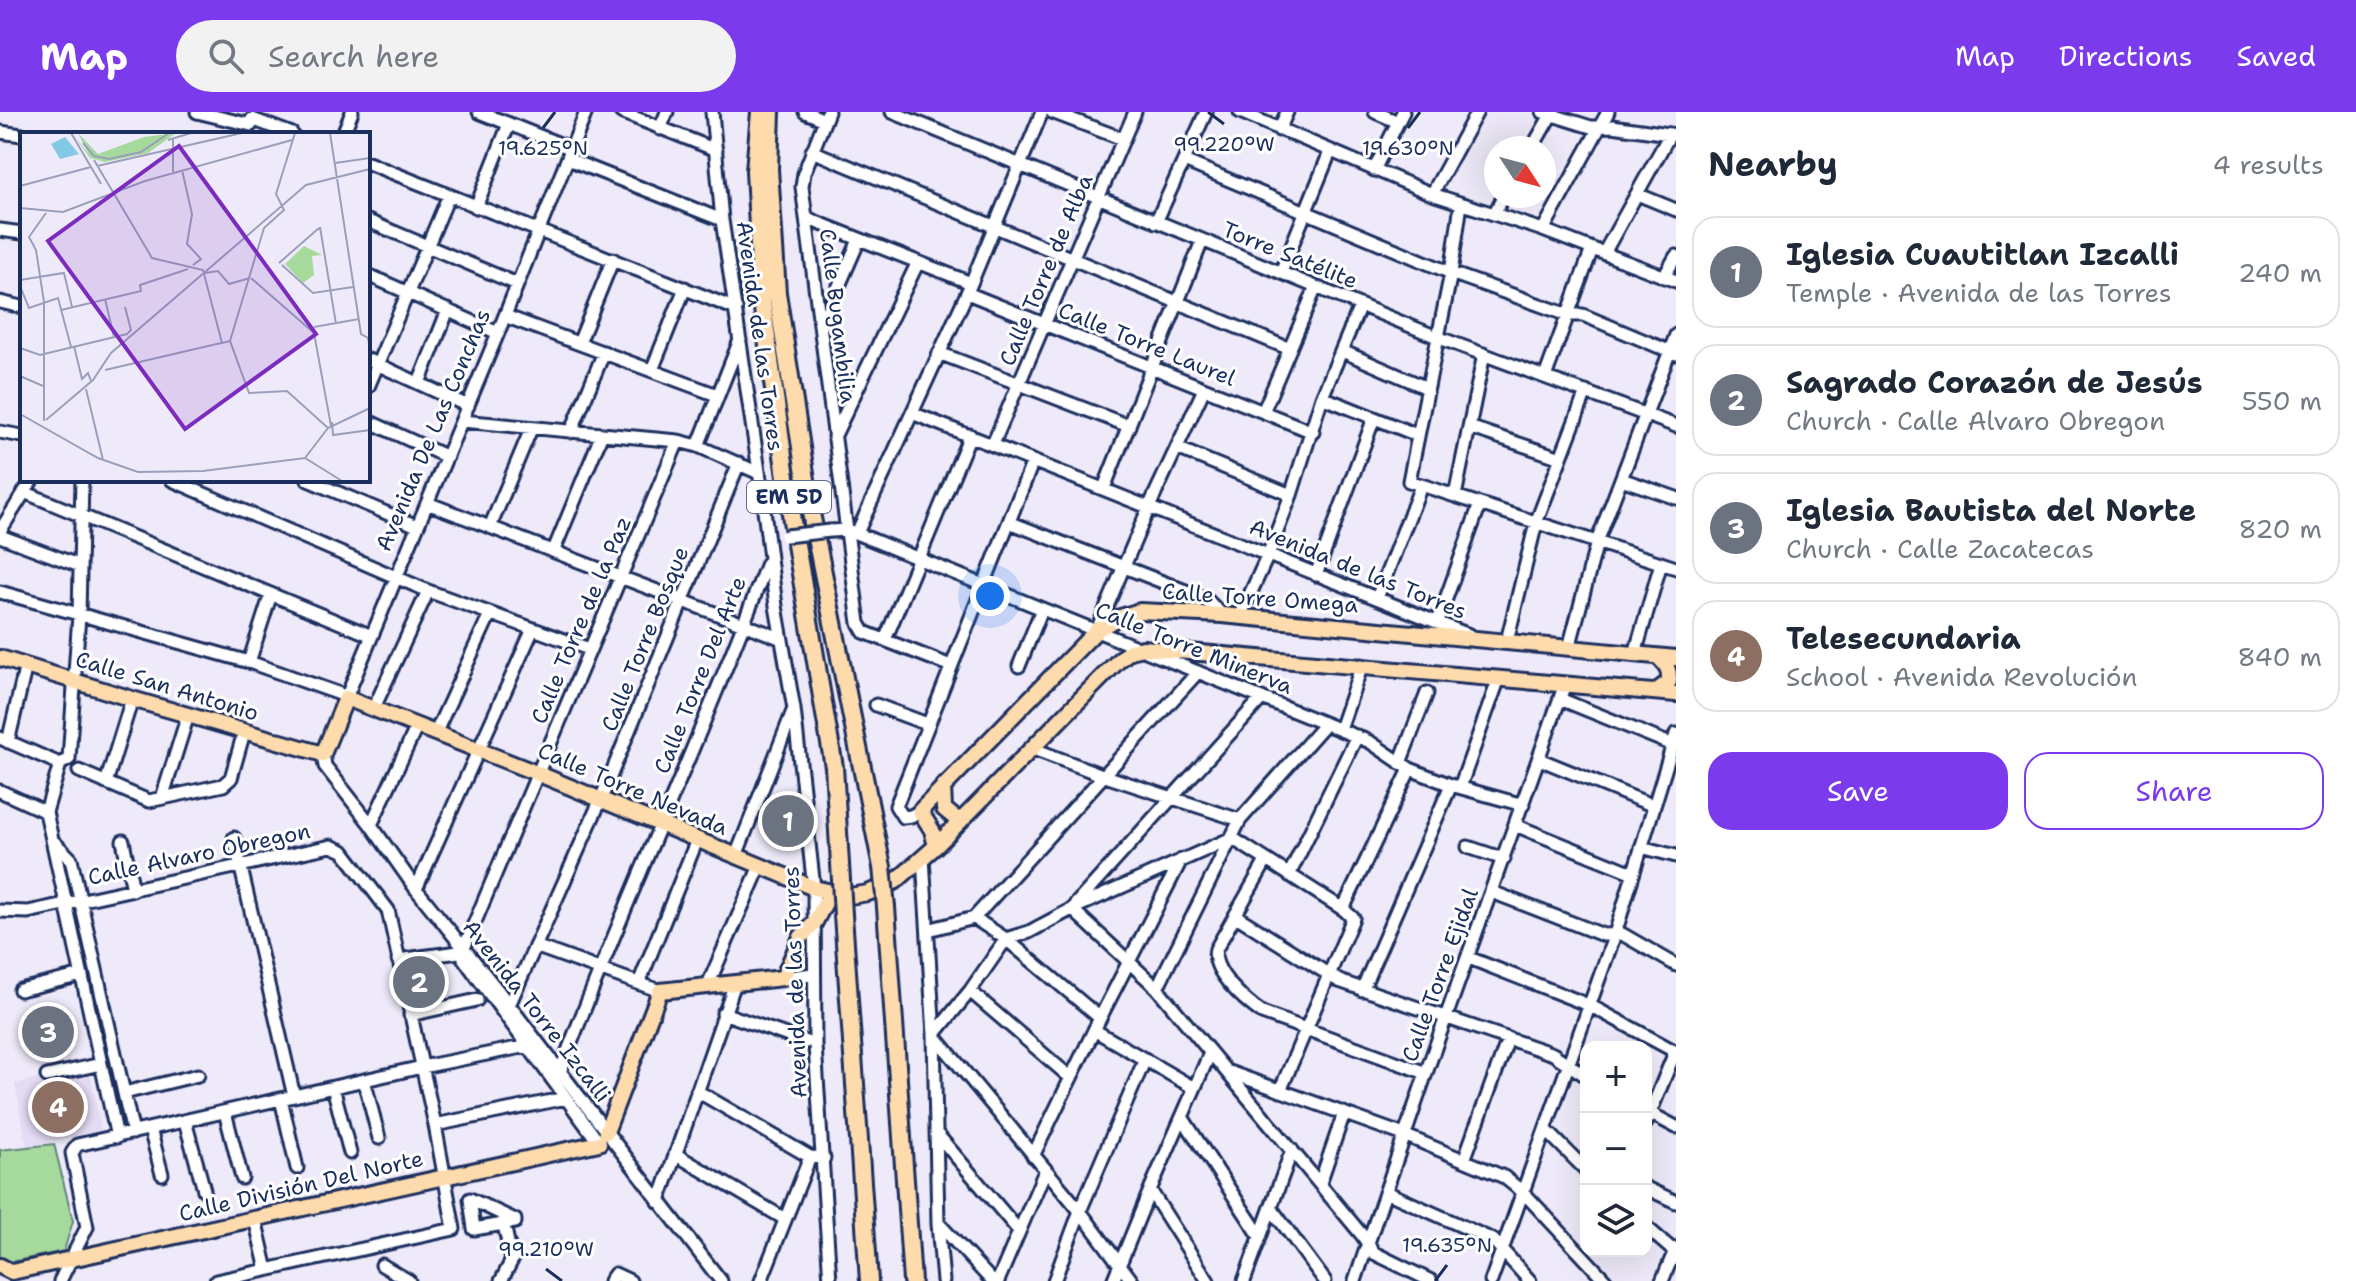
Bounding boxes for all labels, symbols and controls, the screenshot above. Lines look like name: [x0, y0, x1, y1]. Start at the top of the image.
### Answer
search box: [176, 20, 736, 92]
text: Map: [40, 31, 128, 82]
icon: search: [204, 34, 248, 78]
text: Search here: [268, 36, 439, 77]
text: Map: [1955, 37, 2015, 75]
text: Directions: [2059, 37, 2193, 75]
text: Saved: [2237, 37, 2316, 75]
text: 99.220°W: [1173, 131, 1275, 157]
inset map: [20, 132, 370, 482]
text: 19.625°N: [498, 135, 588, 161]
text: 19.630°N: [1362, 135, 1454, 161]
north arrow: [1484, 136, 1556, 208]
text: Nearby: [1708, 141, 1838, 187]
text: 4 results: [2212, 147, 2324, 182]
street label: Calle Torre de Alba: [992, 169, 1100, 370]
street label: Torre Satélite: [1218, 215, 1362, 295]
street label: Avenida de las Torres: [730, 219, 790, 453]
street label: Calle Bugambilia: [813, 227, 863, 406]
text: Iglesia Cuautitlan Izcalli: [1786, 234, 2179, 275]
text: 1: [1730, 255, 1742, 290]
text: 240 m: [2238, 255, 2322, 290]
text: Temple · Avenida de las Torres: [1786, 275, 2172, 310]
street label: Calle Torre Laurel: [1054, 295, 1240, 393]
street label: Avenida De Las Conchas: [369, 305, 497, 555]
text: Sagrado Corazón de Jesús: [1786, 362, 2203, 403]
text: 2: [1727, 383, 1745, 418]
text: 550 m: [2242, 383, 2322, 418]
text: Church · Calle Alvaro Obregon: [1786, 403, 2165, 438]
road number: EM 5D: [747, 481, 831, 513]
text: Iglesia Bautista del Norte: [1786, 490, 2196, 531]
text: 3: [1727, 511, 1745, 546]
text: 820 m: [2239, 511, 2322, 546]
street label: Calle Torre de la Paz: [524, 512, 638, 728]
street label: Avenida de las Torres: [1245, 512, 1471, 626]
text: Church · Calle Zacatecas: [1786, 531, 2094, 566]
street label: Calle Torre Bosque: [595, 542, 695, 736]
street label: Calle Torre Del Arte: [647, 572, 753, 778]
your location: [970, 576, 1010, 616]
street label: Calle Torre Omega: [1161, 577, 1359, 619]
street label: Calle Torre Minerva: [1091, 595, 1297, 701]
text: Telesecundaria: [1786, 618, 2021, 659]
text: 4: [1727, 639, 1745, 674]
text: 840 m: [2237, 639, 2322, 674]
street label: Calle San Antonio: [72, 644, 262, 728]
text: School · Avenida Revolución: [1786, 659, 2137, 694]
street label: Calle Torre Nevada: [534, 736, 733, 842]
button: Save: [1708, 752, 2008, 830]
button: Share: [2024, 752, 2324, 830]
pin: 1: [762, 791, 814, 851]
street label: Calle Alvaro Obregon: [85, 816, 313, 892]
street label: Avenida de las Torres: [776, 866, 814, 1098]
street label: Calle Torre Ejidal: [1395, 884, 1485, 1066]
street label: Avenida Torre Izcalli: [457, 914, 617, 1108]
pin: 2: [393, 952, 445, 1012]
pin: 3: [22, 1002, 74, 1062]
map controls: [1580, 1041, 1652, 1257]
button: +: [1580, 1041, 1652, 1113]
pin: 4: [32, 1077, 84, 1137]
button: −: [1580, 1113, 1652, 1185]
street label: Calle División Del Norte: [176, 1144, 426, 1228]
button: layers: [1580, 1185, 1652, 1257]
text: 19.635°N: [1402, 1232, 1492, 1258]
text: 99.210°W: [498, 1236, 594, 1262]

